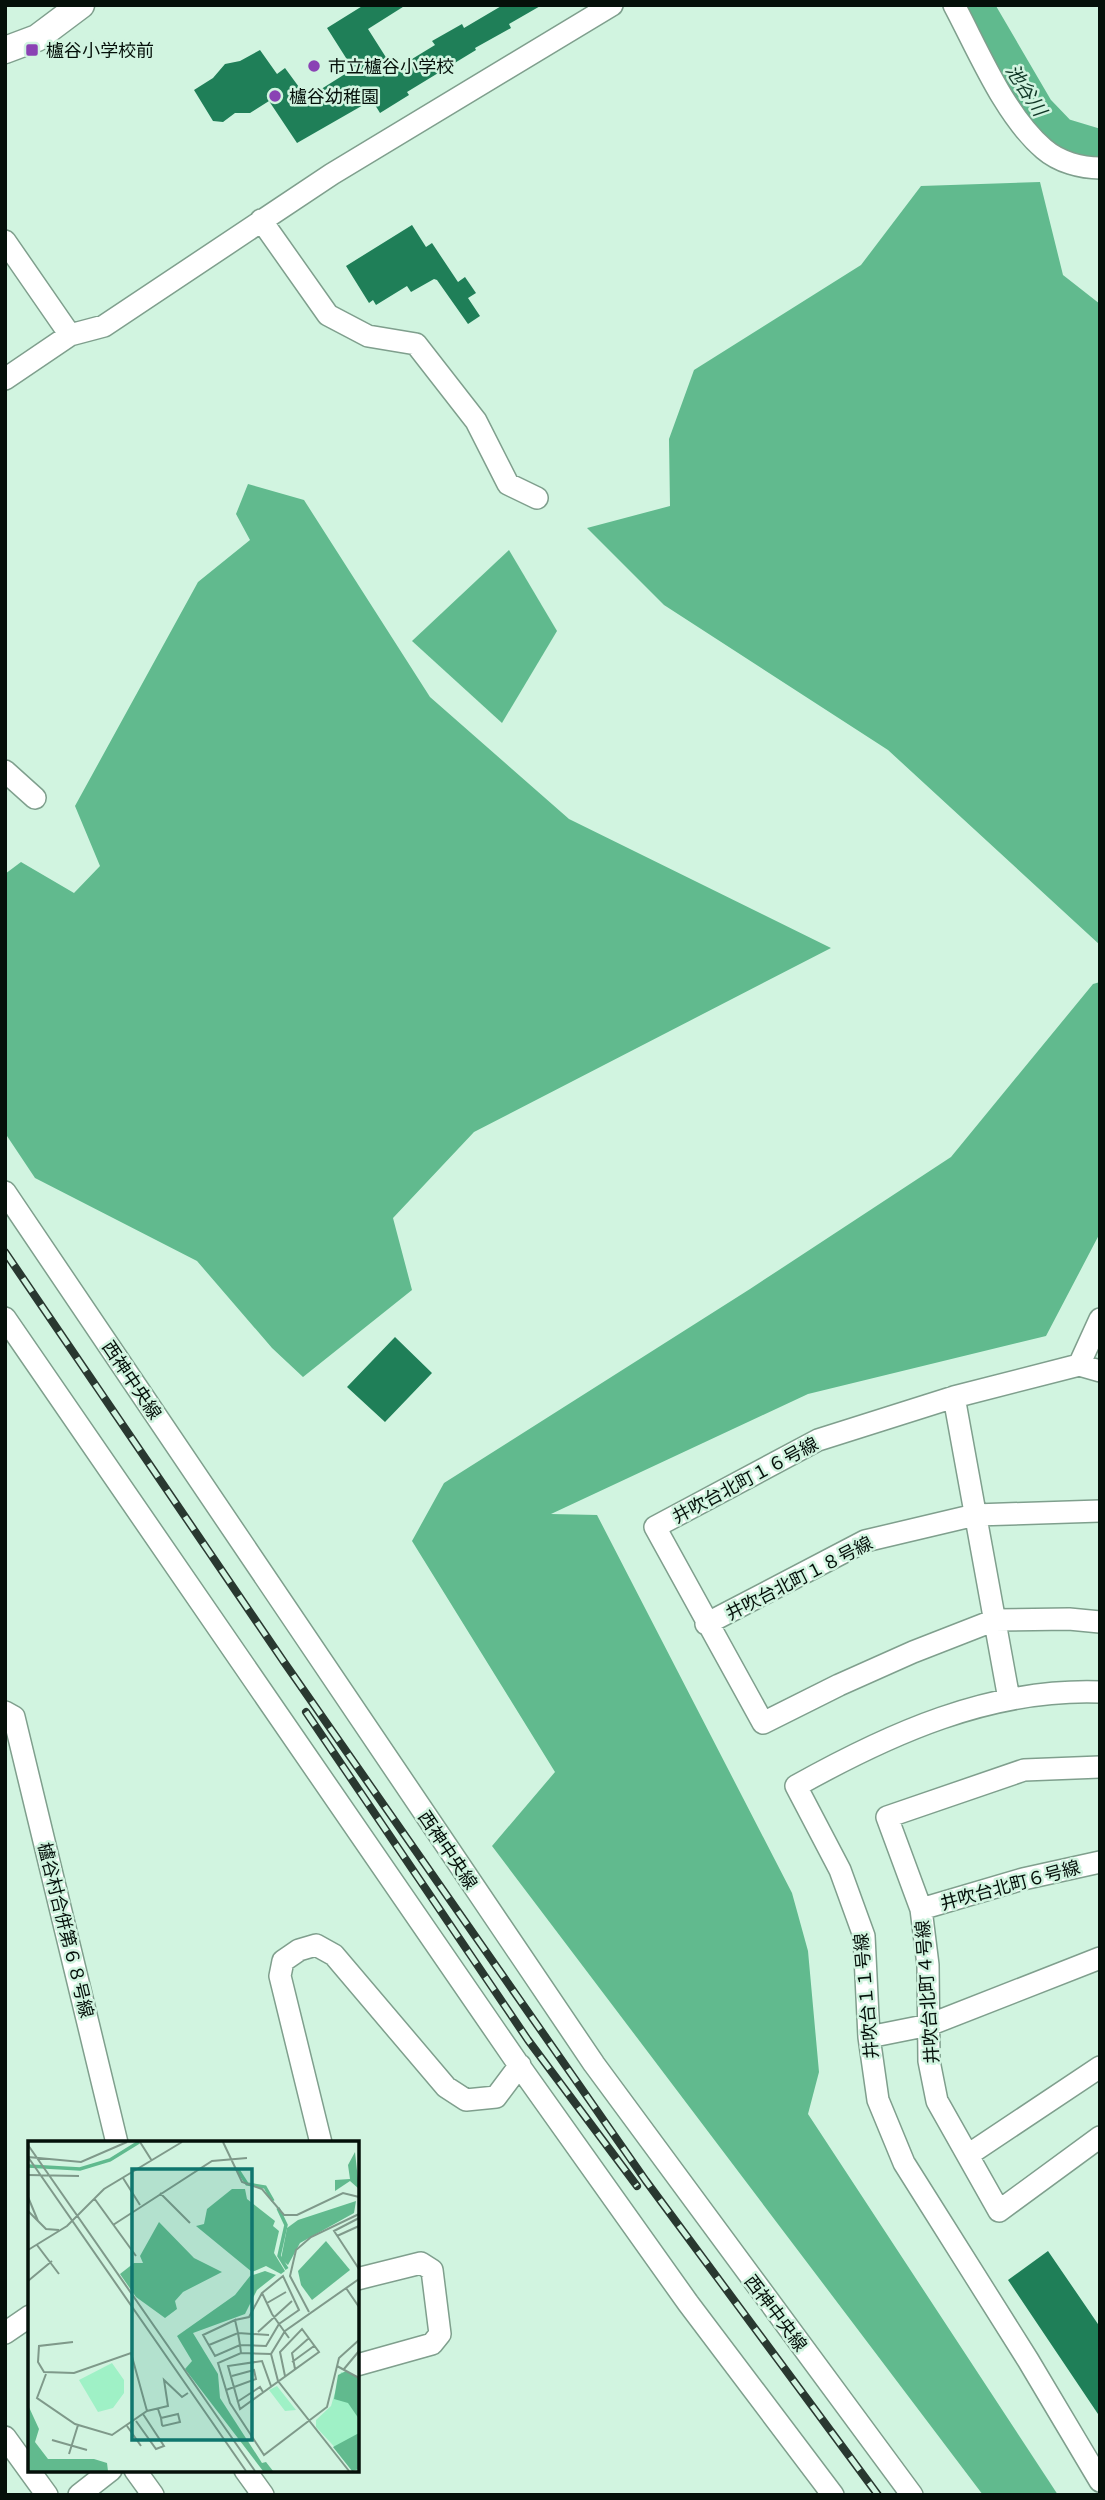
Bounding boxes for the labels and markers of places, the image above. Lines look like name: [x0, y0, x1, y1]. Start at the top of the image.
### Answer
place label: 櫨谷小学校前: [46, 40, 154, 61]
marker: 櫨谷小学校前: [24, 42, 40, 58]
place label: 市立櫨谷小学校: [328, 56, 454, 77]
marker: 市立櫨谷小学校: [306, 58, 322, 74]
place label: 櫨谷幼稚園: [289, 86, 379, 107]
marker: 櫨谷幼稚園: [267, 88, 283, 104]

